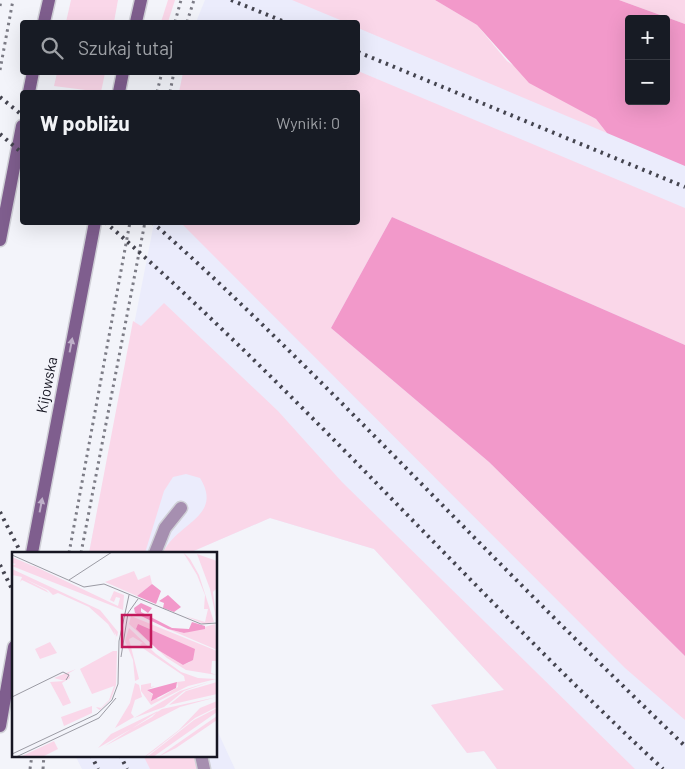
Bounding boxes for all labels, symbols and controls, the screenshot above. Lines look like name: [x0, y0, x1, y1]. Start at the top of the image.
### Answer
map controls: [625, 15, 670, 105]
button: +: [625, 15, 670, 60]
search box: [20, 20, 360, 75]
icon: search: [38, 34, 66, 62]
text: Szukaj tutaj: [78, 36, 174, 59]
button: −: [625, 60, 670, 105]
text: W pobliżu: [40, 110, 130, 135]
text: Wyniki: 0: [276, 113, 340, 132]
one-way arrow: [68, 337, 76, 353]
street label: Kijowska: [32, 355, 60, 415]
one-way arrow: [37, 497, 45, 512]
inset map: [12, 552, 218, 756]

